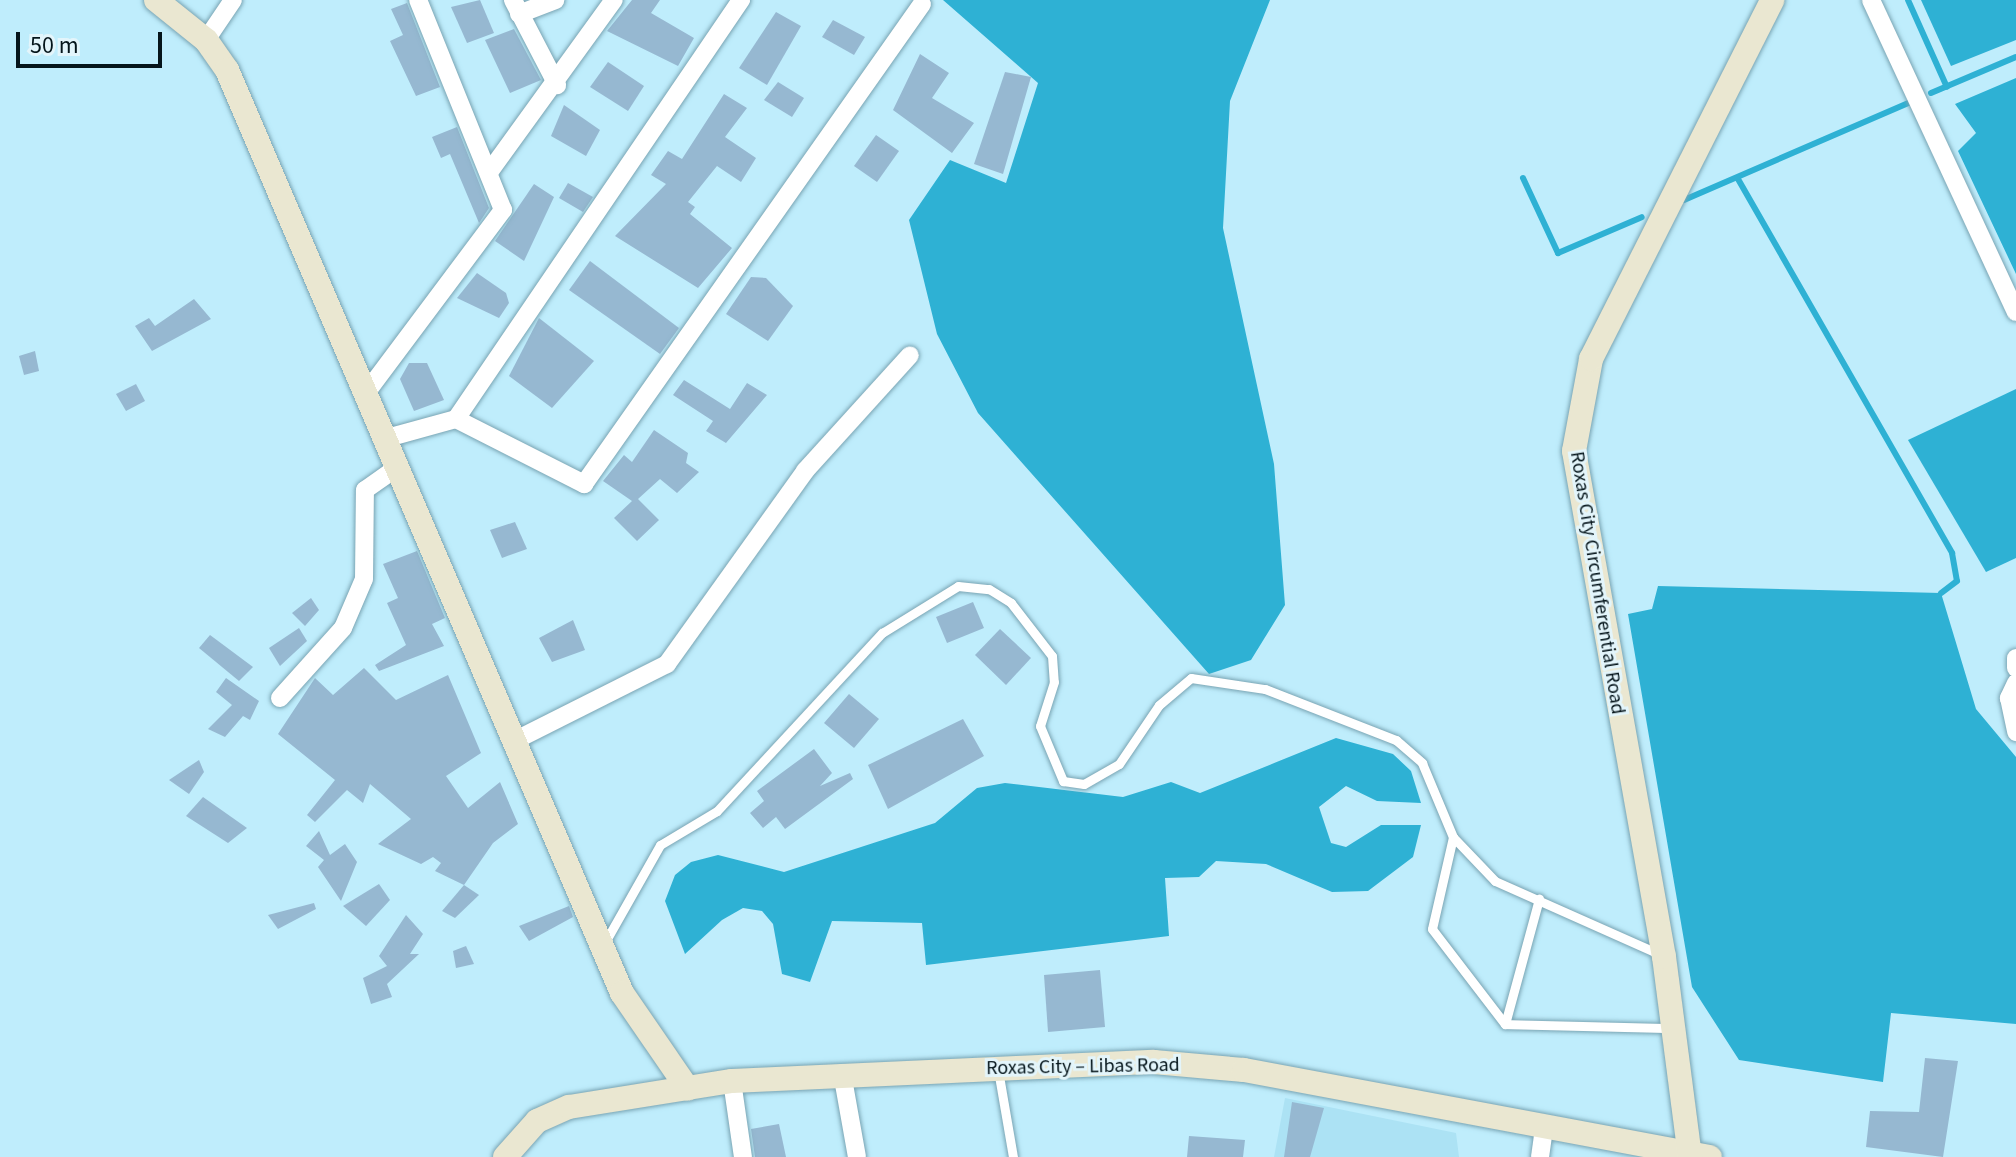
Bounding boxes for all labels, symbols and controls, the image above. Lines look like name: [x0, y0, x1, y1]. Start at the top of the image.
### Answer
scale bar: [20, 16, 166, 66]
text: 50 m: [30, 28, 79, 63]
street label: Roxas City Circumferential Road: [1564, 450, 1630, 716]
street label: Roxas City – Libas Road: [986, 1053, 1180, 1081]

